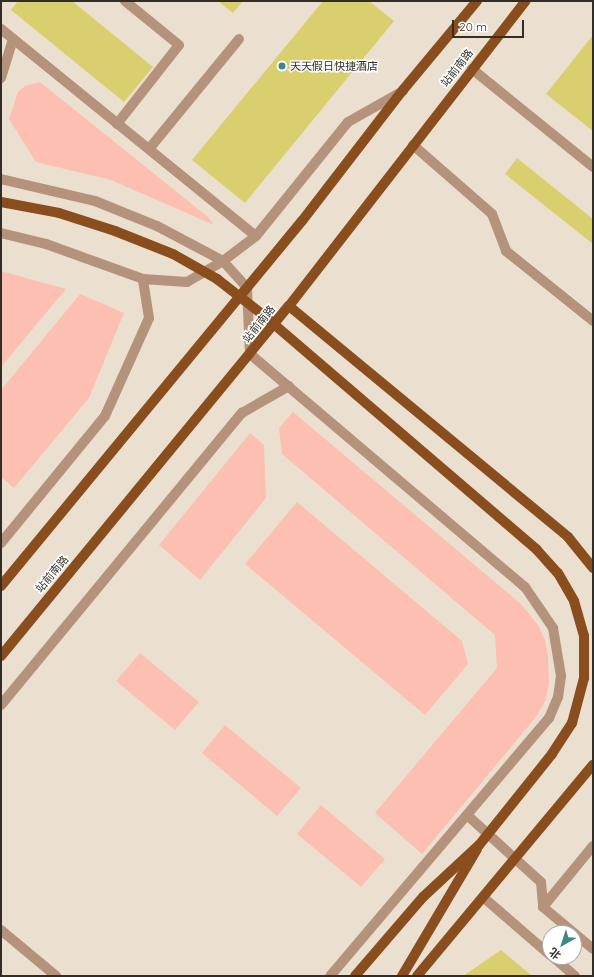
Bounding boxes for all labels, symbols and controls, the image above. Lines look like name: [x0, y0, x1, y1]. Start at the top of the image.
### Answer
scale bar: [454, 12, 526, 38]
text: 20 m: [459, 19, 487, 34]
street label: 站前南路: [438, 47, 476, 89]
place label: 天天假日快捷酒店: [290, 59, 378, 73]
marker: 天天假日快捷酒店: [277, 61, 287, 71]
street label: 站前南路: [240, 303, 278, 345]
street label: 站前南路: [33, 553, 71, 595]
north arrow: [542, 925, 582, 965]
text: 北: [546, 945, 564, 962]

